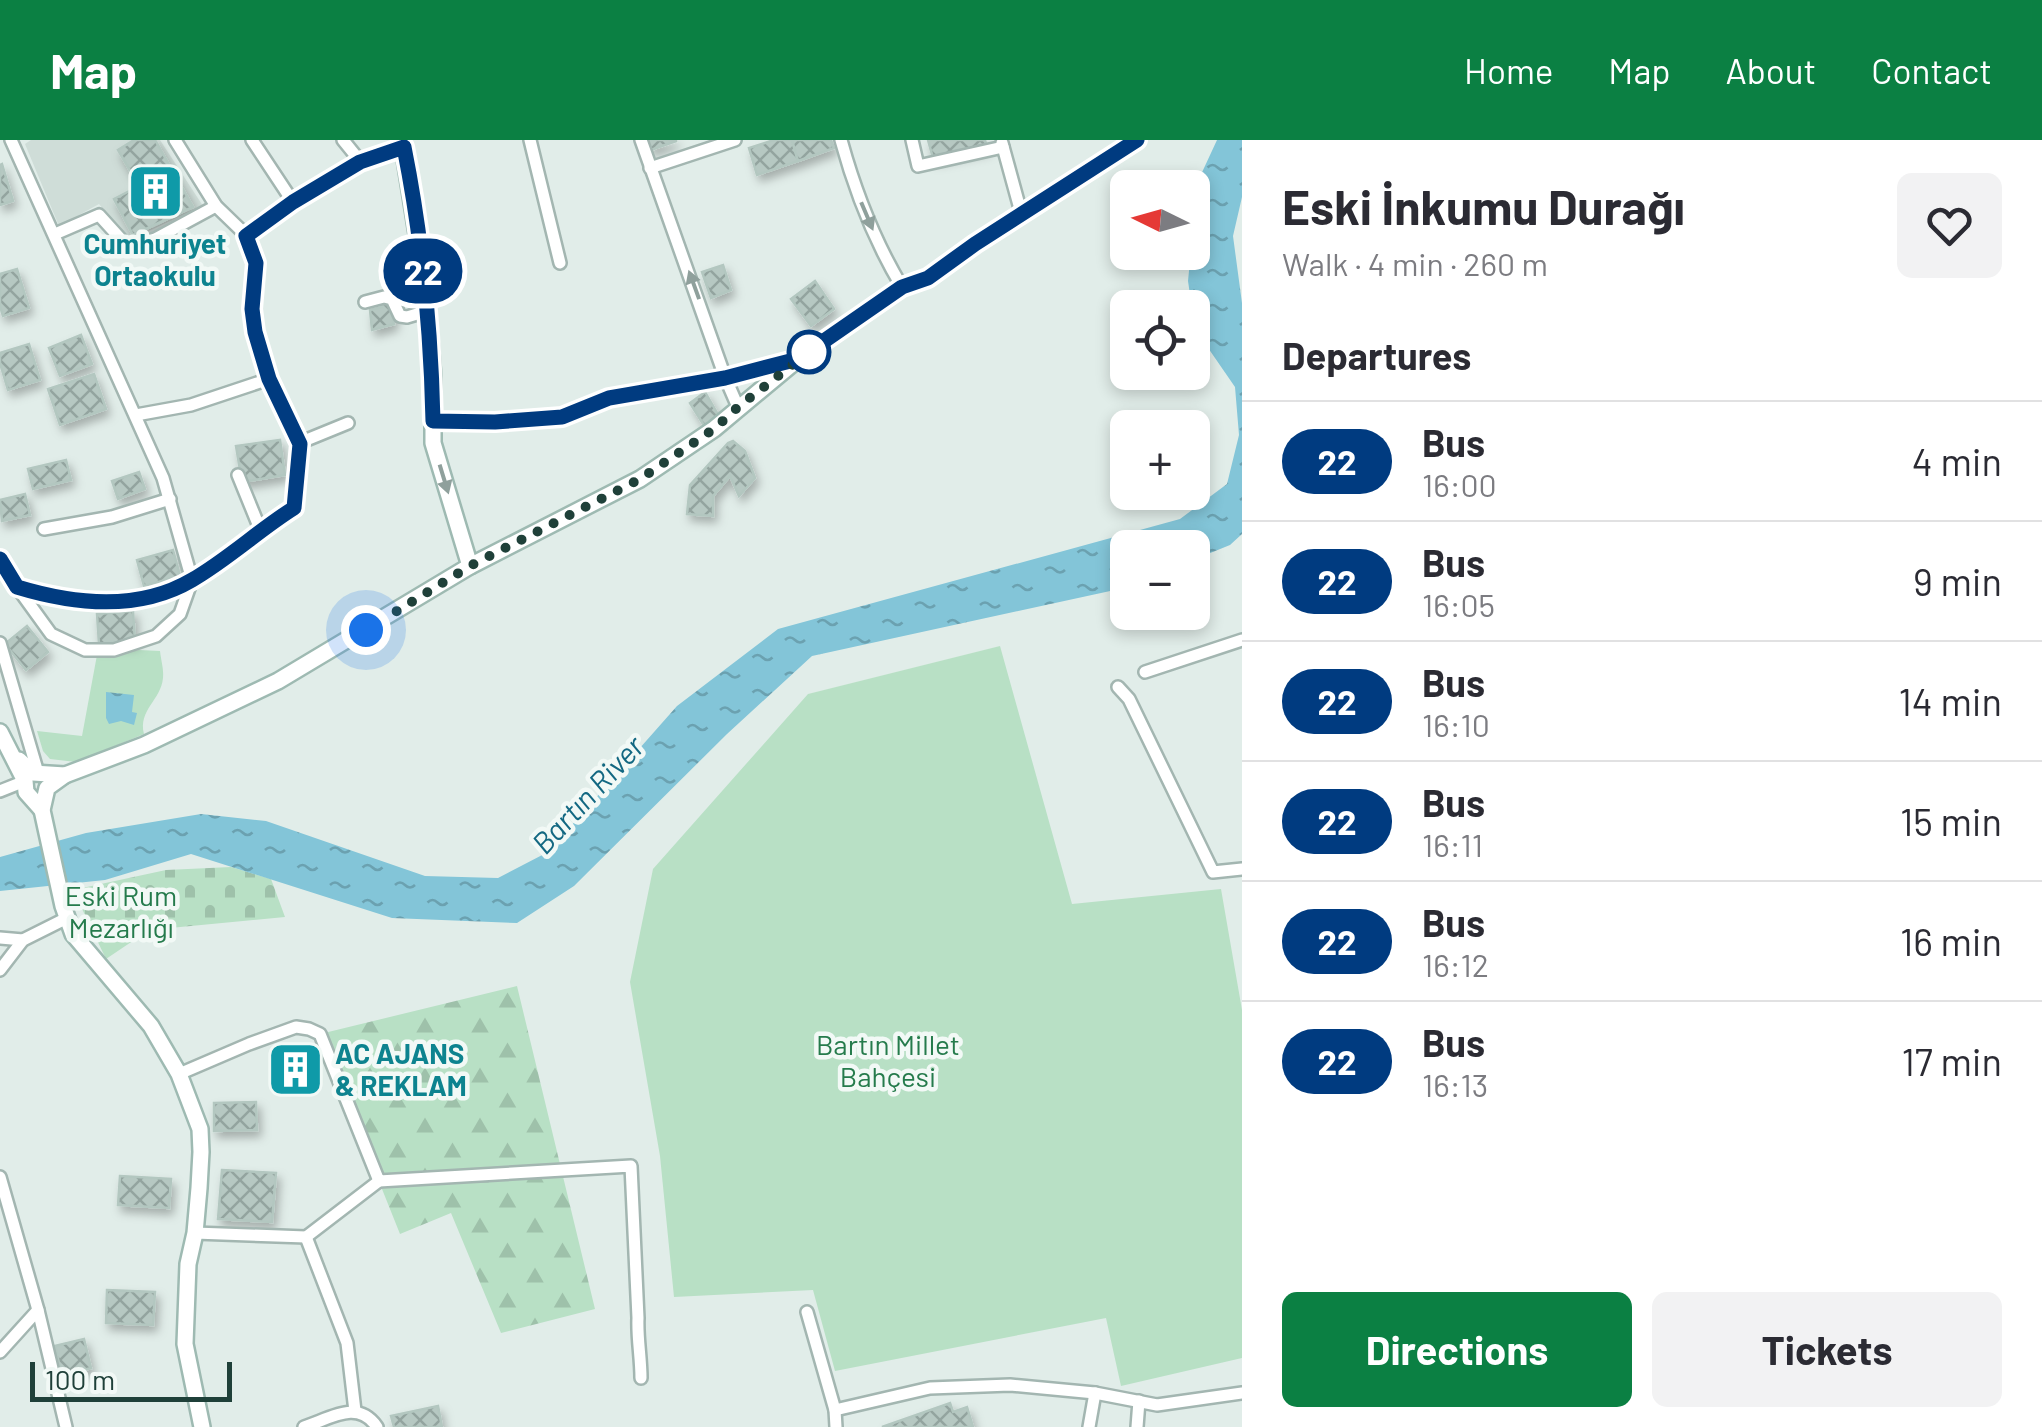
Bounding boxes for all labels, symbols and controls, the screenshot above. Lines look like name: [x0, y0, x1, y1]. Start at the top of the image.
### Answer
text: Map: [50, 41, 137, 99]
text: Home: [1464, 49, 1553, 91]
text: Map: [1608, 49, 1671, 91]
text: About: [1726, 49, 1816, 91]
text: Contact: [1871, 49, 1992, 91]
building icon: Cumhuriyet Ortaokulu: [125, 162, 185, 222]
north arrow: [1110, 170, 1210, 270]
map controls: [1110, 170, 1210, 630]
button: heart: [1897, 173, 2002, 278]
text: Eski İnkumu Durağı: [1282, 177, 1685, 235]
one-way arrow: [859, 201, 875, 230]
place label: Cumhuriyet Ortaokulu: [84, 226, 226, 292]
line badge: 22: [378, 238, 468, 304]
text: Walk · 4 min · 260 m: [1282, 244, 1548, 282]
text: 22: [403, 250, 443, 292]
one-way arrow: [686, 270, 701, 300]
button: locate: [1110, 290, 1210, 390]
unlabelled marker: [788, 331, 830, 373]
text: Departures: [1282, 332, 1471, 378]
button: +: [1110, 410, 1210, 510]
text: Bus: [1422, 419, 1485, 465]
text: 4 min: [1912, 438, 2002, 484]
text: 22: [1317, 440, 1357, 482]
one-way arrow: [437, 464, 452, 494]
text: 16:00: [1422, 465, 1497, 503]
button: −: [1110, 530, 1210, 630]
text: Bus: [1422, 539, 1485, 585]
text: 9 min: [1913, 558, 2002, 604]
text: 22: [1317, 560, 1357, 602]
text: 16:05: [1422, 585, 1495, 623]
your location: [341, 605, 391, 655]
text: Bus: [1422, 659, 1485, 705]
text: 14 min: [1899, 678, 2002, 724]
text: 22: [1317, 680, 1357, 722]
text: 16:10: [1422, 705, 1490, 743]
water label: Bartın River: [524, 727, 651, 860]
text: Bus: [1422, 779, 1485, 825]
text: 15 min: [1900, 798, 2002, 844]
text: 22: [1317, 800, 1357, 842]
text: 16:11: [1422, 825, 1483, 863]
park label: Eski Rum Mezarlığı: [65, 878, 177, 944]
text: Bus: [1422, 899, 1485, 945]
text: 16 min: [1900, 918, 2002, 964]
text: 22: [1317, 920, 1357, 962]
text: 16:12: [1422, 945, 1489, 983]
text: Bus: [1422, 1019, 1485, 1065]
park label: Bartın Millet Bahçesi: [816, 1027, 960, 1093]
place label: AC AJANS & REKLAM: [335, 1036, 467, 1102]
text: 17 min: [1902, 1038, 2002, 1084]
building icon: AC AJANS & REKLAM: [266, 1039, 326, 1099]
text: 22: [1317, 1040, 1357, 1082]
text: 16:13: [1422, 1065, 1488, 1103]
button: Directions: [1282, 1292, 1632, 1407]
button: Tickets: [1652, 1292, 2002, 1407]
scale bar: [30, 1357, 232, 1402]
text: 100 m: [45, 1362, 115, 1396]

